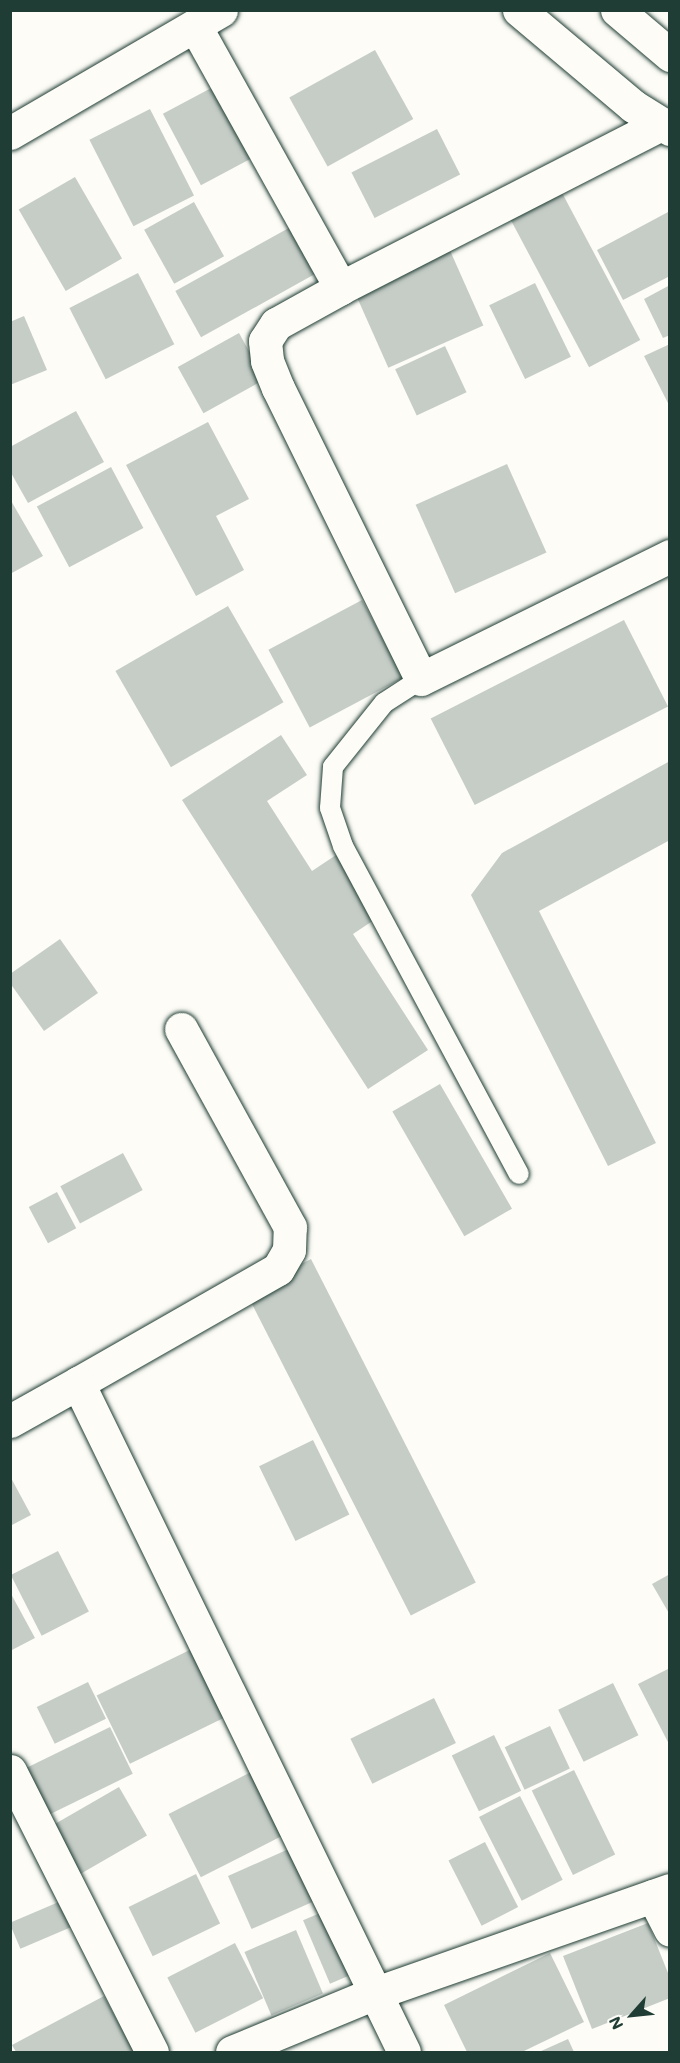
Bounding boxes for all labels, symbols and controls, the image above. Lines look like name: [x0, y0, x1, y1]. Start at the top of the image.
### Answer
north arrow: [602, 1985, 662, 2045]
text: N: [603, 2013, 628, 2034]

